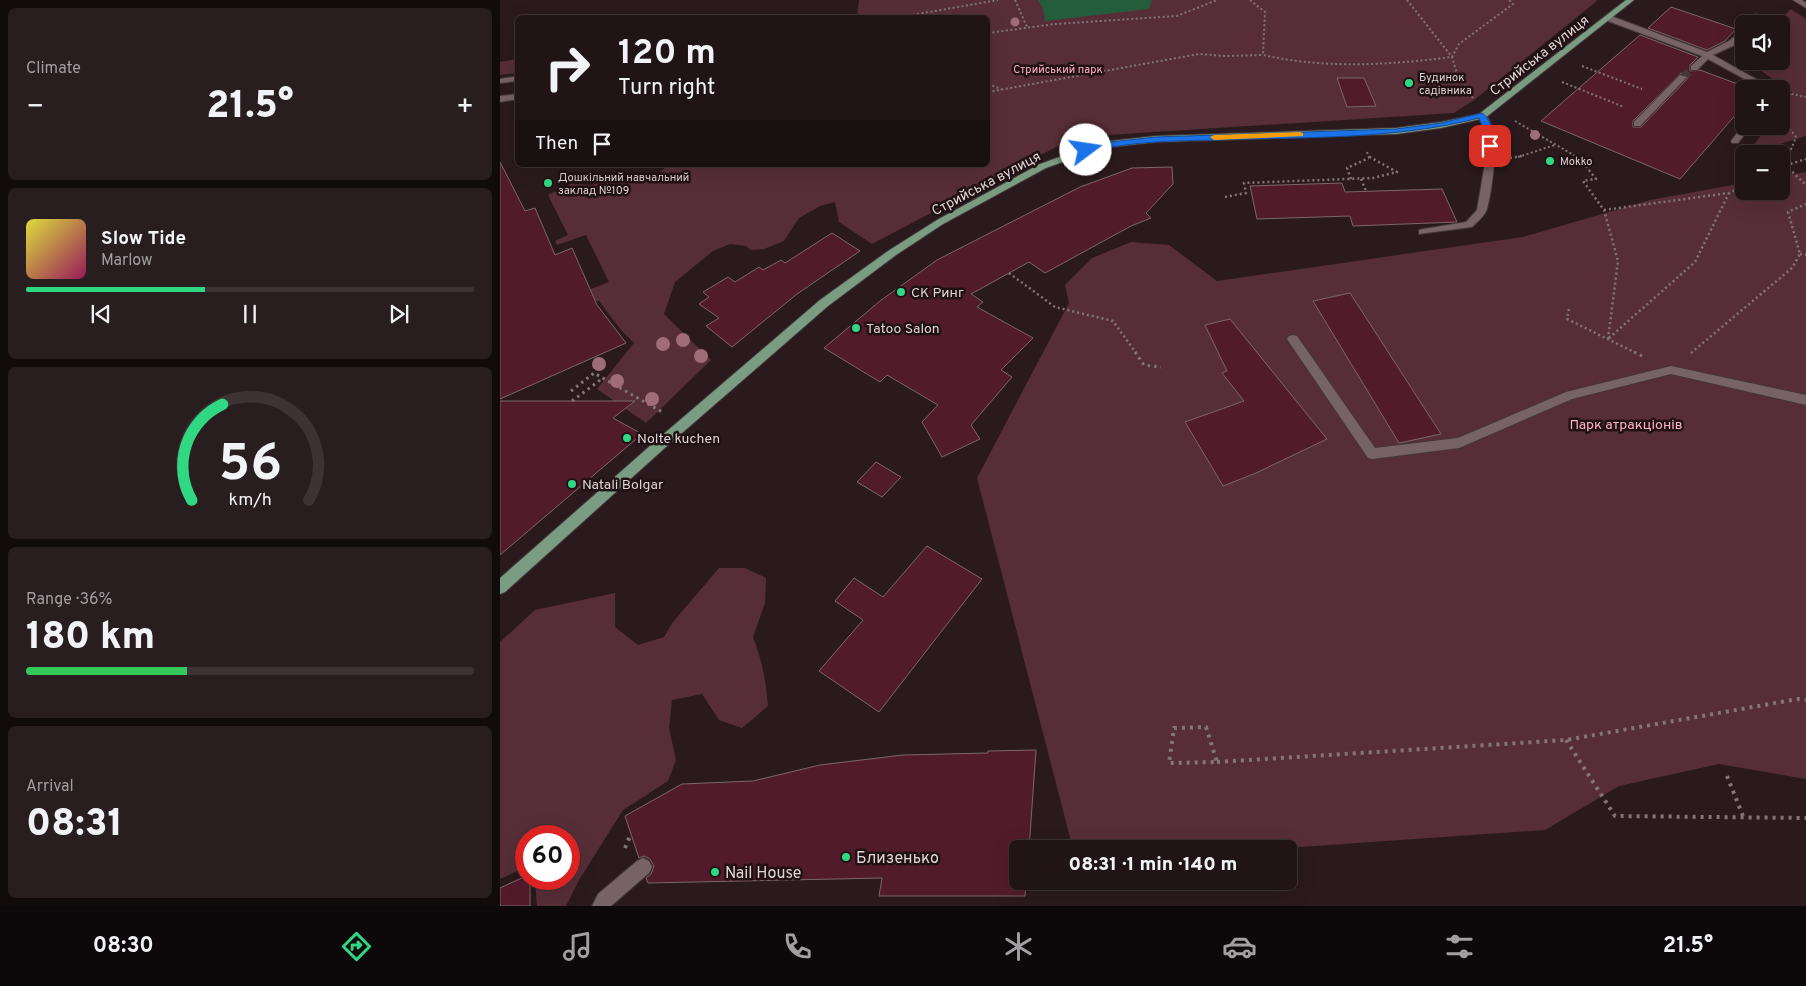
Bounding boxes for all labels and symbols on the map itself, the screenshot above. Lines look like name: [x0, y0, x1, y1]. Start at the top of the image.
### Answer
street label: Стрийська вулиця: [1487, 12, 1593, 100]
park label: Стрийський парк: [1013, 63, 1103, 77]
place label: Будинок садівника: [1419, 71, 1472, 98]
marker: Будинок садівника: [1403, 77, 1415, 89]
position arrow: [1059, 123, 1111, 175]
pin: [1469, 125, 1511, 167]
street label: Стрийська вулиця: [929, 148, 1044, 220]
marker: Mokko: [1544, 155, 1556, 167]
place label: Mokko: [1560, 155, 1593, 169]
place label: Дошкільний навчальний заклад №109: [558, 171, 689, 198]
marker: Дошкільний навчальний заклад №109: [542, 177, 554, 189]
place label: СК Ринг: [911, 285, 964, 302]
marker: СК Ринг: [895, 286, 907, 298]
place label: Tatoo Salon: [866, 321, 940, 338]
marker: Tatoo Salon: [850, 322, 862, 334]
park label: Парк атракціонів: [1569, 417, 1683, 434]
place label: Nolte kuchen: [637, 431, 720, 448]
marker: Nolte kuchen: [621, 432, 633, 444]
place label: Natali Bolgar: [582, 477, 664, 494]
marker: Natali Bolgar: [566, 478, 578, 490]
speed limit sign: 60: [515, 825, 580, 890]
place label: Близенько: [856, 849, 939, 869]
marker: Близенько: [840, 851, 852, 863]
place label: Nail House: [725, 864, 801, 884]
marker: Nail House: [709, 866, 721, 878]

